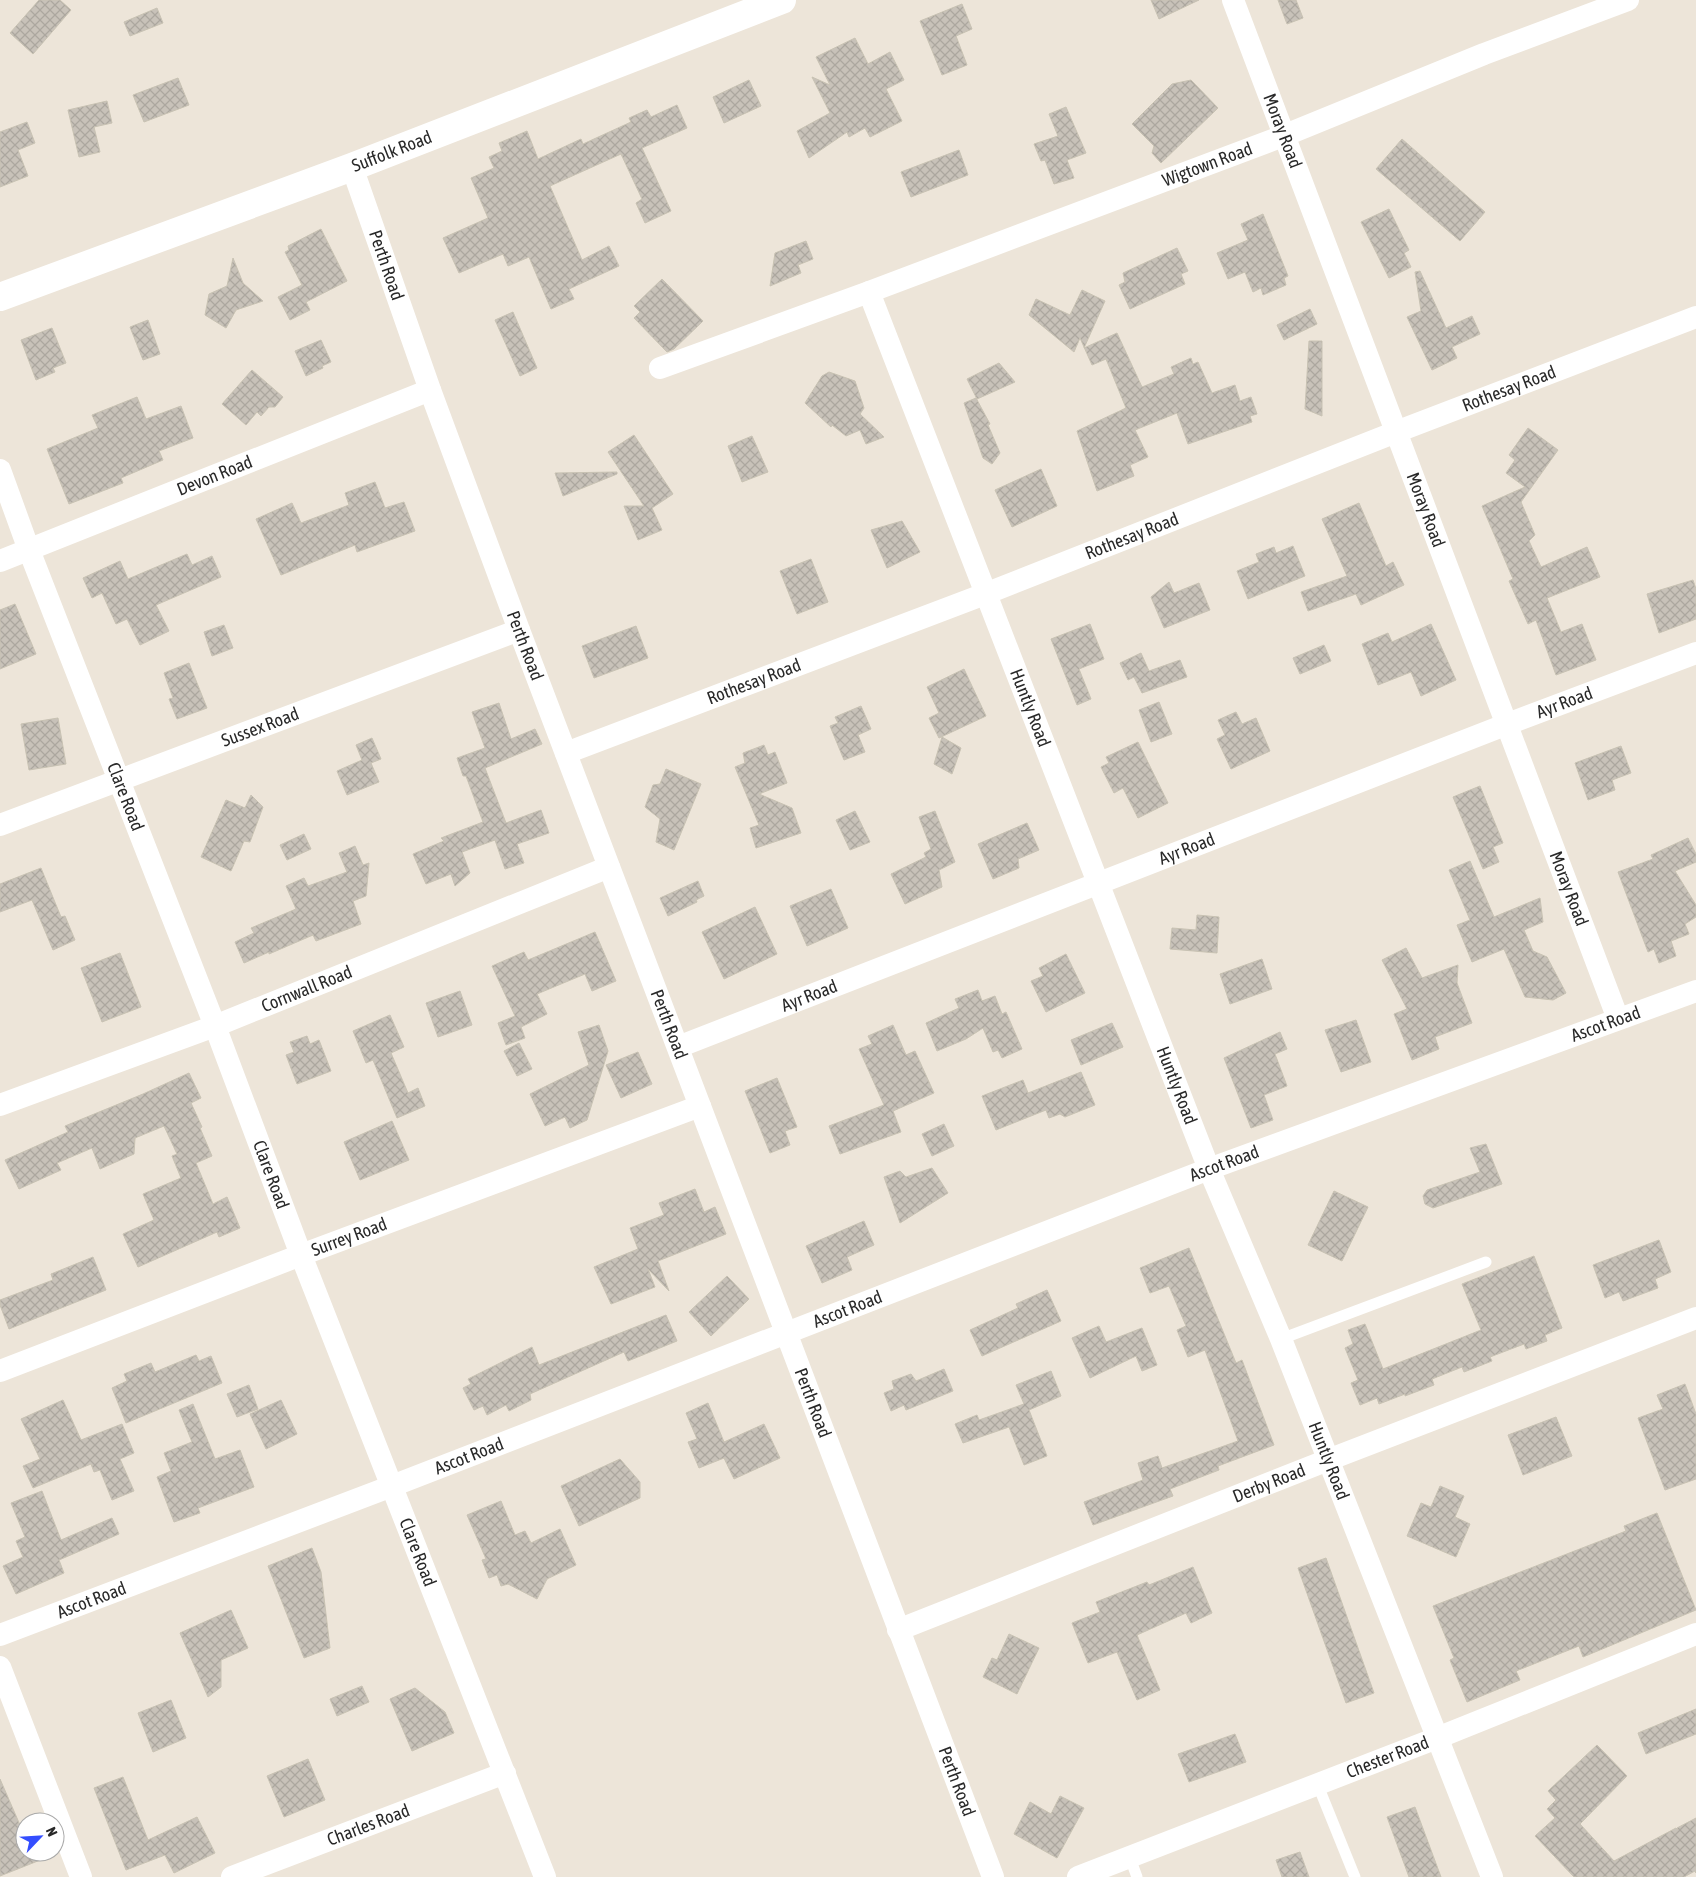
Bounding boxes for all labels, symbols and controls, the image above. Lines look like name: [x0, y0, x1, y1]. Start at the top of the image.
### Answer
street label: Moray Road: [1259, 91, 1307, 171]
street label: Suffolk Road: [349, 126, 435, 176]
street label: Wigtown Road: [1159, 138, 1255, 191]
street label: Perth Road: [365, 227, 409, 303]
street label: Rothesay Road: [1459, 361, 1559, 416]
street label: Devon Road: [174, 451, 255, 500]
street label: Moray Road: [1402, 469, 1450, 550]
street label: Rothesay Road: [1082, 508, 1181, 563]
street label: Perth Road: [503, 608, 548, 683]
street label: Rothesay Road: [704, 654, 804, 709]
street label: Huntly Road: [1006, 666, 1055, 750]
street label: Ayr Road: [1533, 682, 1595, 722]
street label: Sussex Road: [218, 703, 302, 751]
street label: Clare Road: [103, 759, 149, 834]
street label: Ayr Road: [1156, 828, 1218, 869]
street label: Moray Road: [1546, 848, 1593, 929]
street label: Cornwall Road: [258, 961, 355, 1016]
street label: Ayr Road: [778, 975, 840, 1016]
street label: Perth Road: [647, 986, 692, 1062]
street label: Ascot Road: [1568, 1001, 1643, 1046]
street label: Huntly Road: [1152, 1043, 1202, 1127]
street label: Clare Road: [249, 1137, 294, 1212]
street label: Ascot Road: [1186, 1141, 1262, 1186]
street label: Surrey Road: [308, 1213, 390, 1260]
street label: Ascot Road: [810, 1286, 885, 1332]
street label: Perth Road: [790, 1365, 836, 1440]
street label: Huntly Road: [1304, 1419, 1354, 1503]
street label: Ascot Road: [431, 1433, 506, 1479]
street label: Derby Road: [1230, 1459, 1308, 1507]
street label: Clare Road: [395, 1515, 441, 1589]
street label: Ascot Road: [54, 1577, 129, 1622]
street label: Chester Road: [1343, 1731, 1432, 1782]
street label: Perth Road: [934, 1743, 980, 1819]
street label: Charles Road: [324, 1799, 412, 1850]
north arrow: [15, 1812, 65, 1862]
text: N: [43, 1824, 61, 1839]

